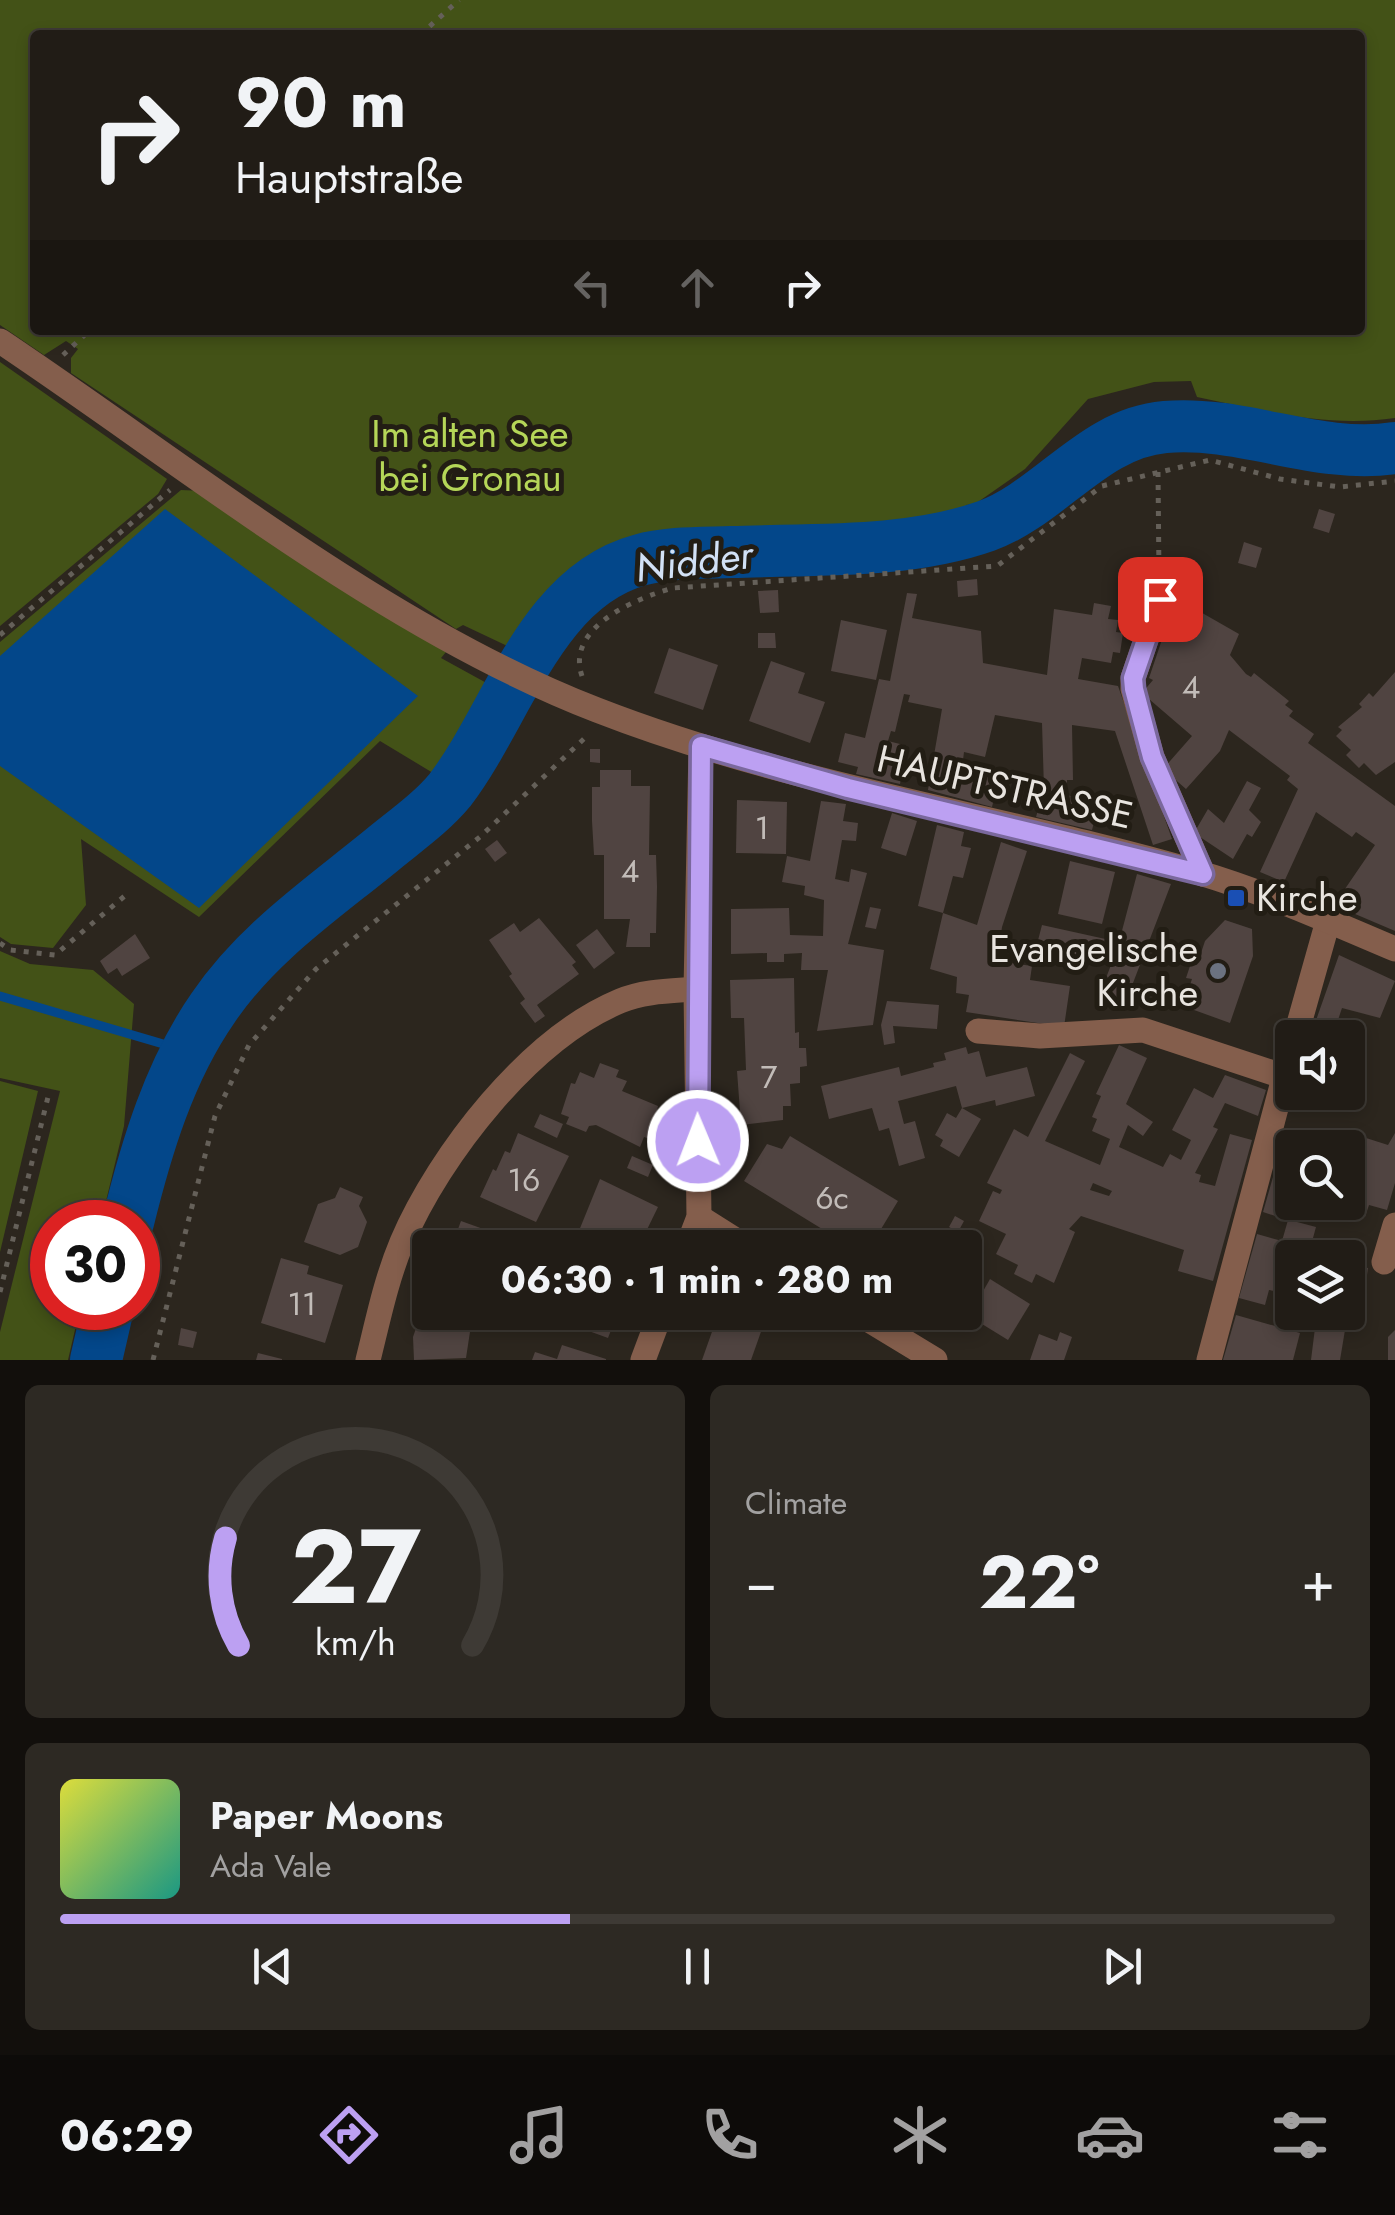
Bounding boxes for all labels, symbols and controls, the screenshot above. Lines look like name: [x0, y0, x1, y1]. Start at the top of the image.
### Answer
text: 90 m: [235, 52, 407, 153]
icon: right: [70, 70, 200, 200]
text: Hauptstraße: [235, 145, 464, 210]
icon: left: [565, 260, 620, 315]
icon: ahead: [670, 260, 725, 315]
icon: right: [775, 260, 830, 315]
park label: Im alten See bei Gronau: [371, 406, 569, 505]
water label: Nidder: [632, 525, 759, 597]
pin: [1118, 557, 1203, 642]
icon: arrive: [1133, 572, 1188, 627]
house number: 4: [1182, 664, 1200, 710]
street label: HAUPTSTRASSE: [872, 730, 1138, 843]
house number: 1: [755, 805, 769, 851]
house number: 4: [621, 848, 639, 894]
place label: Kirche: [1256, 870, 1358, 925]
marker: Kirche: [1225, 887, 1247, 909]
place label: Evangelische Kirche: [989, 921, 1198, 1020]
marker: Evangelische Kirche: [1207, 960, 1229, 982]
map controls: [1275, 1020, 1365, 1330]
button: sound: [1275, 1020, 1365, 1110]
house number: 7: [761, 1054, 778, 1100]
position arrow: [646, 1089, 750, 1193]
button: search: [1275, 1130, 1365, 1220]
house number: 16: [508, 1157, 540, 1203]
house number: 6c: [815, 1175, 849, 1221]
speed limit sign: 30: [30, 1200, 160, 1330]
button: layers: [1275, 1240, 1365, 1330]
text: 06:30 · 1 min · 280 m: [501, 1252, 893, 1307]
house number: 11: [288, 1281, 316, 1327]
text: Climate: [745, 1480, 847, 1526]
text: 27: [290, 1492, 421, 1642]
text: 22°: [979, 1528, 1100, 1636]
text: −: [745, 1542, 777, 1622]
text: +: [1301, 1542, 1335, 1622]
text: km/h: [315, 1617, 395, 1668]
text: Paper Moons: [210, 1788, 443, 1843]
text: Ada Vale: [210, 1843, 332, 1889]
icon: previous: [245, 1939, 300, 1994]
icon: pause: [670, 1939, 725, 1994]
icon: next: [1095, 1939, 1150, 1994]
icon: directions: [314, 2100, 384, 2170]
icon: music: [504, 2100, 574, 2170]
icon: phone: [695, 2100, 765, 2170]
icon: climate: [885, 2100, 955, 2170]
icon: car: [1075, 2100, 1145, 2170]
icon: filters: [1265, 2100, 1335, 2170]
text: 06:29: [60, 2103, 194, 2168]

